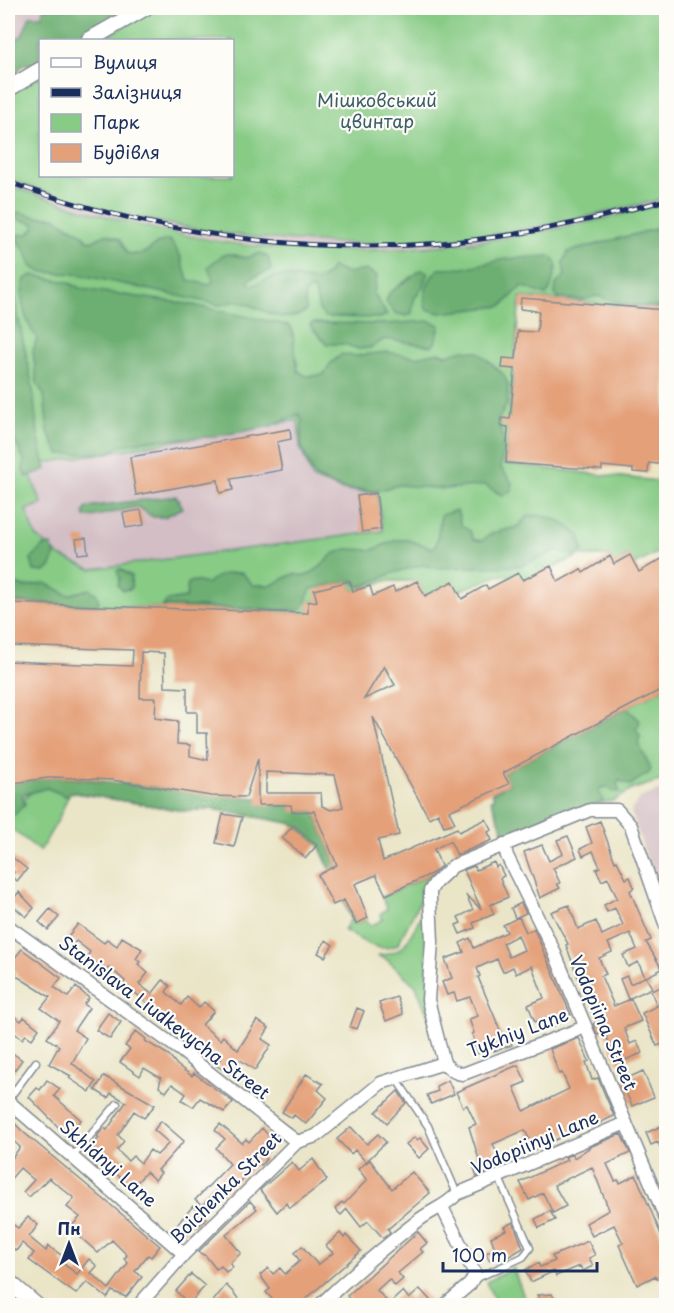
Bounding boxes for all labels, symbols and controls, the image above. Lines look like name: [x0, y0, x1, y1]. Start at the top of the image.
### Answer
legend: [39, 39, 234, 177]
text: Вулиця: [93, 48, 158, 75]
text: Залізниця: [92, 78, 182, 105]
park label: Мішковський цвинтар: [317, 86, 437, 134]
text: Парк: [93, 108, 140, 135]
text: Будівля: [93, 138, 160, 165]
street label: Stanislava Liudkevycha Street: [54, 928, 276, 1105]
street label: Vodopiina Street: [564, 951, 645, 1094]
street label: Tykhiy Lane: [463, 1000, 572, 1063]
street label: Vodopiinyi Lane: [467, 1103, 602, 1181]
street label: Skhidnyi Lane: [54, 1113, 164, 1213]
street label: Boichenka Street: [163, 1125, 287, 1249]
north arrow: [39, 1214, 99, 1274]
text: Пн: [57, 1216, 81, 1240]
scale bar: [443, 1235, 598, 1273]
text: 100 m: [452, 1241, 507, 1268]

